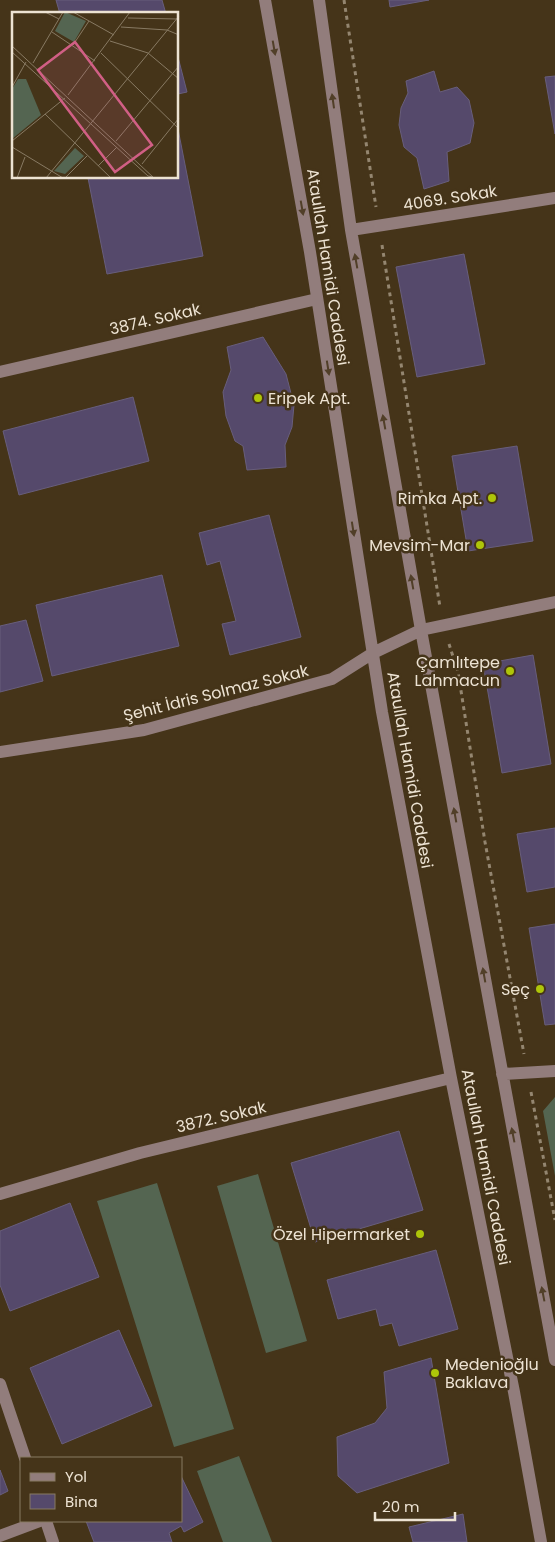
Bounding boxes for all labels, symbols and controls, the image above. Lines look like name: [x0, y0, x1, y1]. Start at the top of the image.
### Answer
inset map: [12, 12, 179, 179]
one-way arrow: [270, 40, 278, 56]
one-way arrow: [329, 92, 337, 108]
street label: Ataullah Hamidi Caddesi: [301, 167, 355, 367]
street label: 4069. Sokak: [401, 179, 499, 217]
one-way arrow: [298, 200, 306, 216]
one-way arrow: [352, 253, 360, 269]
street label: 3874. Sokak: [107, 297, 204, 341]
one-way arrow: [324, 361, 332, 377]
place label: Eripek Apt.: [268, 387, 350, 410]
marker: Eripek Apt.: [252, 392, 264, 404]
one-way arrow: [380, 413, 388, 429]
place label: Rimka Apt.: [398, 487, 482, 510]
marker: Rimka Apt.: [486, 492, 498, 504]
one-way arrow: [350, 521, 358, 537]
place label: Mevsim-Mar: [369, 534, 470, 557]
marker: Mevsim-Mar: [474, 539, 486, 551]
one-way arrow: [408, 573, 416, 589]
place label: Çamlıtepe Lahmacun: [415, 651, 500, 692]
street label: Şehit İdris Solmaz Sokak: [121, 659, 312, 727]
marker: Çamlıtepe Lahmacun: [504, 665, 516, 677]
street label: Ataullah Hamidi Caddesi: [381, 670, 439, 870]
one-way arrow: [450, 807, 458, 823]
one-way arrow: [479, 966, 487, 982]
place label: Seç: [501, 978, 530, 1001]
marker: Seç: [534, 983, 546, 995]
street label: Ataullah Hamidi Caddesi: [456, 1067, 516, 1267]
street label: 3872. Sokak: [174, 1095, 269, 1139]
one-way arrow: [509, 1126, 517, 1142]
place label: Özel Hipermarket: [273, 1223, 410, 1246]
marker: Özel Hipermarket: [414, 1228, 426, 1240]
one-way arrow: [539, 1287, 547, 1302]
place label: Medenioğlu Baklava: [445, 1353, 539, 1394]
marker: Medenioğlu Baklava: [429, 1367, 441, 1379]
legend: [20, 1457, 182, 1522]
text: Yol: [65, 1466, 87, 1487]
scale bar: [375, 1490, 455, 1522]
text: Bina: [65, 1491, 98, 1512]
text: 20 m: [382, 1496, 420, 1517]

